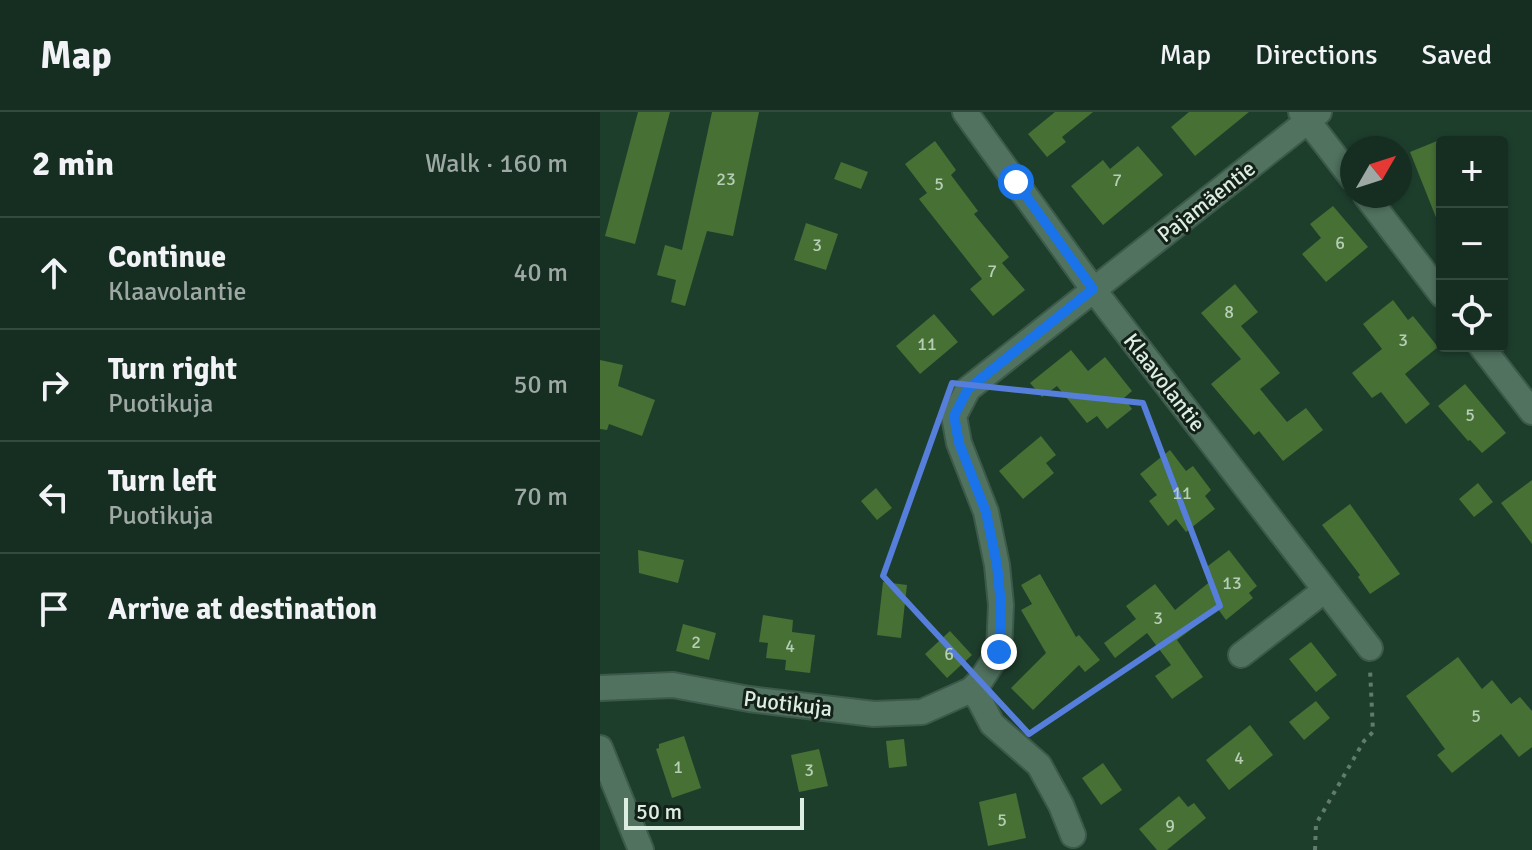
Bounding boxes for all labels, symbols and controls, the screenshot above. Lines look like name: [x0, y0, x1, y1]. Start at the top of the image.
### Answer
text: Map: [40, 32, 112, 79]
text: Map: [1159, 38, 1211, 72]
text: Directions: [1255, 38, 1377, 72]
text: Saved: [1421, 38, 1492, 72]
north arrow: [1340, 136, 1412, 208]
map controls: [1436, 136, 1508, 352]
button: +: [1436, 136, 1508, 208]
text: 2 min: [32, 143, 114, 185]
text: Walk · 160 m: [425, 148, 568, 180]
street label: Pajamäentie: [1152, 155, 1261, 248]
route start: [998, 164, 1034, 200]
house number: 23: [716, 168, 736, 190]
house number: 7: [1112, 169, 1122, 191]
house number: 5: [934, 173, 944, 195]
button: −: [1436, 208, 1508, 280]
house number: 6: [1335, 232, 1345, 254]
house number: 3: [812, 234, 822, 256]
text: Continue: [108, 239, 226, 276]
icon: ahead: [32, 251, 76, 295]
text: 40 m: [513, 257, 568, 289]
house number: 7: [987, 260, 997, 282]
text: Klaavolantie: [108, 276, 247, 308]
button: locate: [1436, 280, 1508, 352]
house number: 8: [1224, 301, 1234, 323]
street label: Klaavolantie: [1118, 328, 1211, 437]
house number: 3: [1398, 329, 1408, 351]
house number: 11: [917, 333, 937, 355]
text: Turn right: [108, 351, 237, 388]
icon: right: [32, 363, 76, 407]
text: 50 m: [513, 369, 568, 401]
text: Puotikuja: [108, 388, 213, 420]
house number: 5: [1465, 404, 1475, 426]
text: Turn left: [108, 463, 217, 500]
icon: left: [32, 475, 76, 519]
text: 70 m: [513, 481, 568, 513]
house number: 11: [1172, 482, 1192, 504]
text: Puotikuja: [108, 500, 213, 532]
house number: 13: [1222, 572, 1242, 594]
icon: arrive: [32, 587, 76, 631]
text: Arrive at destination: [108, 591, 377, 628]
house number: 3: [1153, 607, 1163, 629]
house number: 2: [691, 631, 701, 653]
route end: [981, 634, 1017, 670]
house number: 4: [785, 635, 795, 657]
house number: 6: [944, 643, 954, 665]
street label: Puotikuja: [742, 685, 834, 722]
house number: 5: [1471, 705, 1481, 727]
house number: 4: [1234, 747, 1244, 769]
house number: 1: [673, 756, 683, 778]
house number: 3: [804, 759, 814, 781]
scale bar: [624, 794, 804, 830]
text: 50 m: [636, 798, 682, 825]
house number: 5: [997, 809, 1007, 831]
house number: 9: [1165, 815, 1175, 837]

